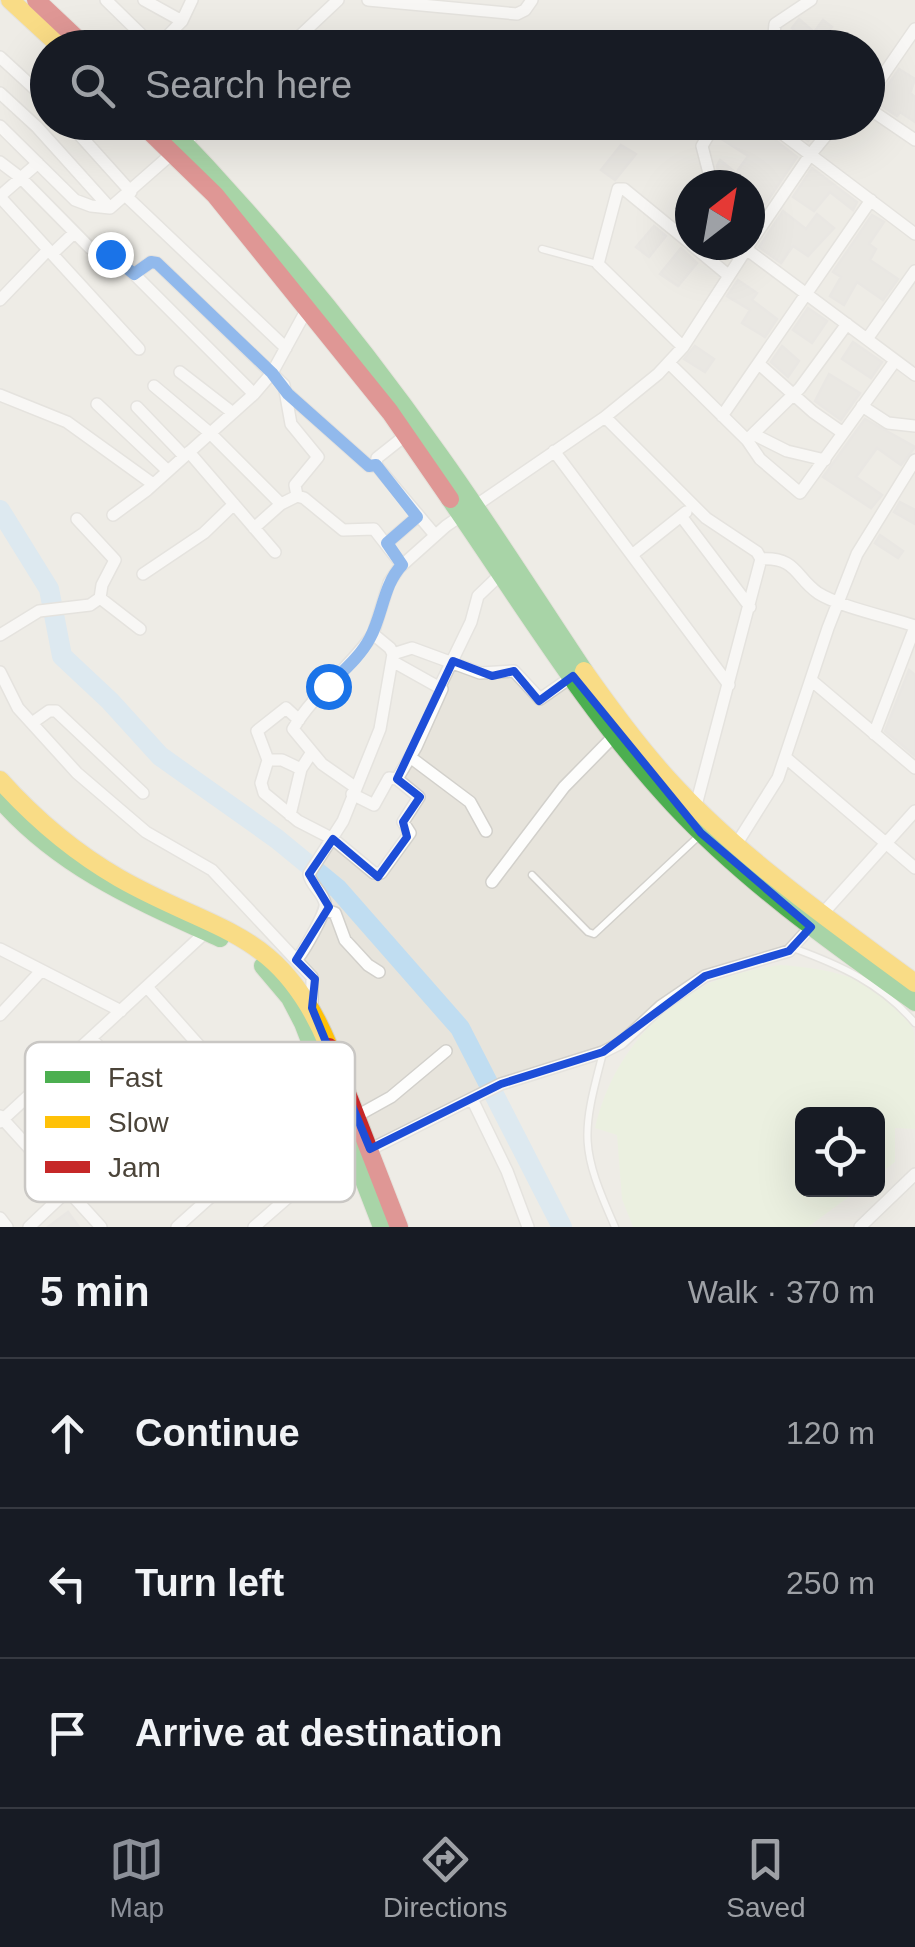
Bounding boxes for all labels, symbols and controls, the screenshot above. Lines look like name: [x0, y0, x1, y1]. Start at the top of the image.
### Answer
search box: [30, 30, 885, 140]
icon: search: [65, 58, 120, 113]
text: Search here: [145, 64, 352, 106]
north arrow: [675, 170, 765, 260]
route end: [88, 232, 134, 278]
route start: [306, 664, 352, 710]
legend: [25, 1042, 355, 1202]
text: Fast: [108, 1062, 163, 1093]
text: Slow: [108, 1107, 169, 1138]
map controls: [795, 1107, 885, 1197]
button: locate: [795, 1107, 885, 1197]
text: Jam: [108, 1152, 161, 1183]
text: 5 min: [40, 1268, 150, 1315]
text: Walk · 370 m: [688, 1274, 875, 1310]
icon: ahead: [40, 1406, 95, 1461]
text: Continue: [135, 1412, 300, 1454]
text: 120 m: [786, 1415, 875, 1451]
icon: left: [40, 1556, 95, 1611]
text: Turn left: [135, 1562, 284, 1604]
text: 250 m: [786, 1565, 875, 1601]
icon: arrive: [40, 1706, 95, 1761]
text: Arrive at destination: [135, 1712, 502, 1754]
tab: Map: [109, 1832, 164, 1924]
tab: Directions: [383, 1832, 508, 1924]
tab: Saved: [726, 1832, 806, 1924]

